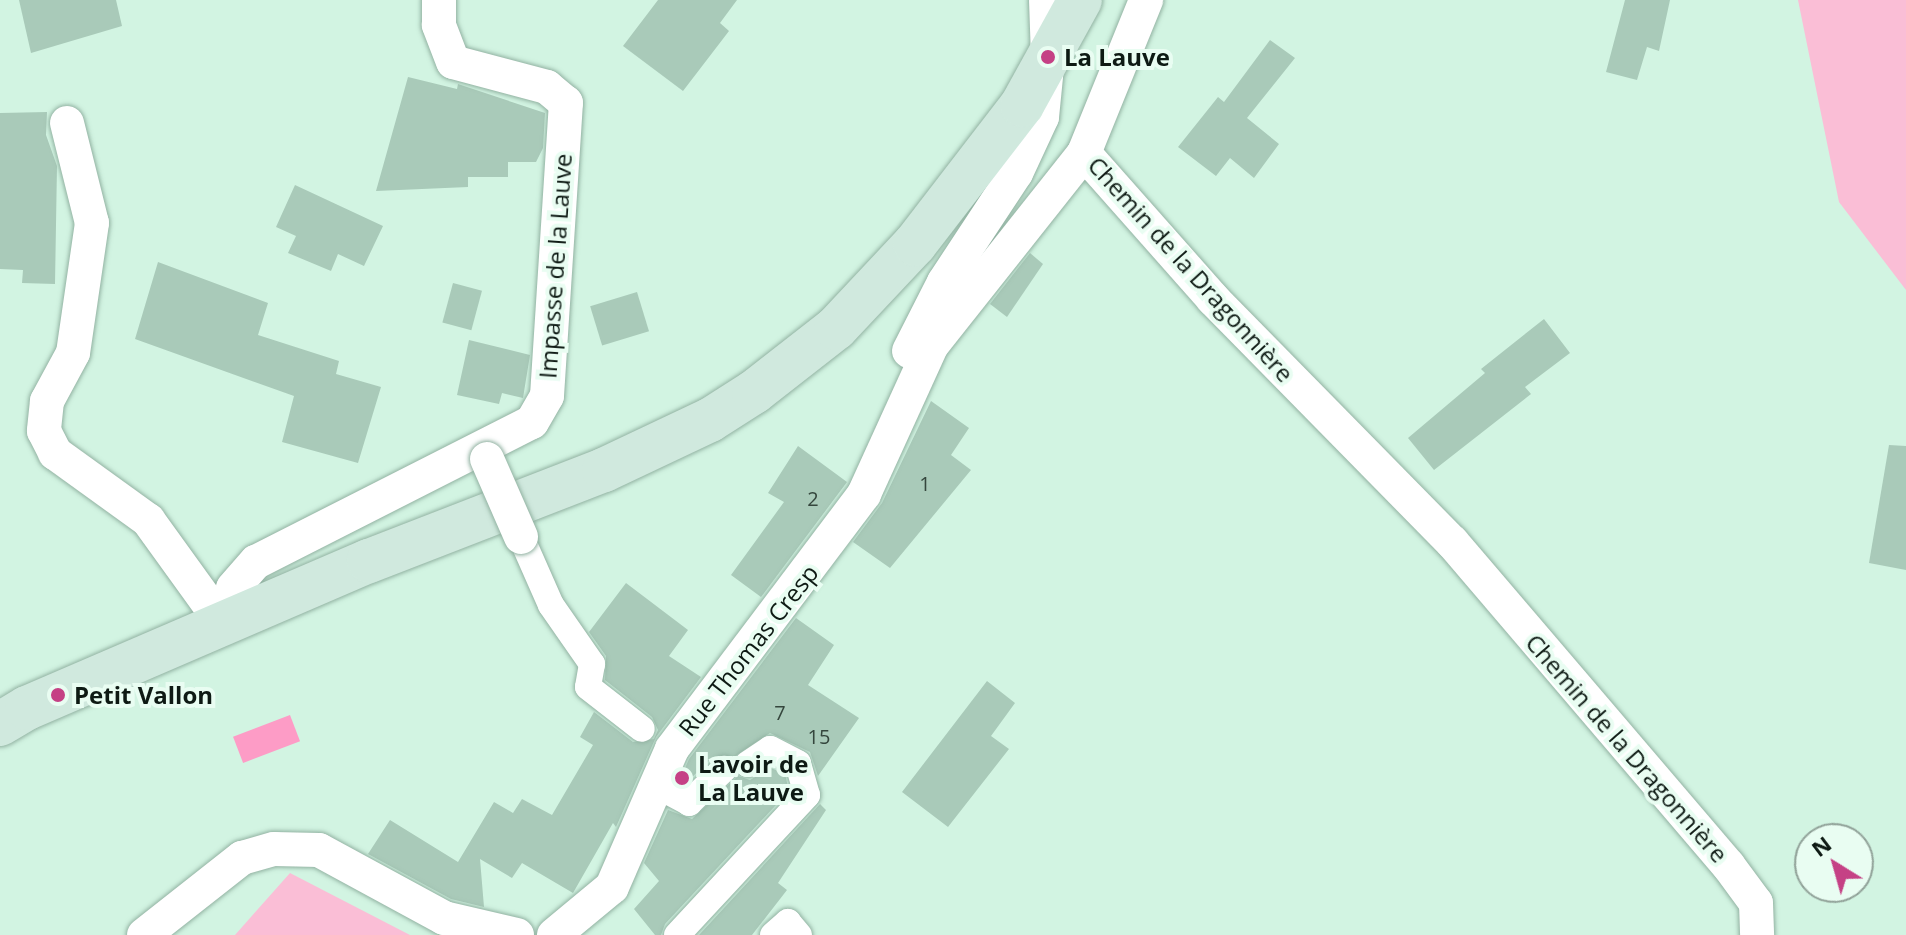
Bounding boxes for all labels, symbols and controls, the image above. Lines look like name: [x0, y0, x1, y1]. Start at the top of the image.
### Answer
place label: La Lauve: [1064, 43, 1170, 71]
marker: La Lauve: [1039, 48, 1057, 66]
street label: Chemin de la Dragonnière: [1082, 151, 1300, 387]
street label: Impasse de la Lauve: [533, 152, 577, 380]
house number: 1: [919, 471, 931, 495]
house number: 2: [807, 486, 819, 510]
street label: Rue Thomas Cresp: [672, 559, 824, 741]
street label: Chemin de la Dragonnière: [1520, 628, 1734, 868]
place label: Petit Vallon: [74, 681, 213, 709]
marker: Petit Vallon: [49, 686, 67, 704]
house number: 7: [774, 700, 786, 724]
house number: 15: [808, 724, 830, 748]
place label: Lavoir de La Lauve: [698, 750, 808, 806]
marker: Lavoir de La Lauve: [673, 769, 691, 787]
north arrow: [1794, 823, 1874, 903]
text: N: [1805, 828, 1837, 863]

